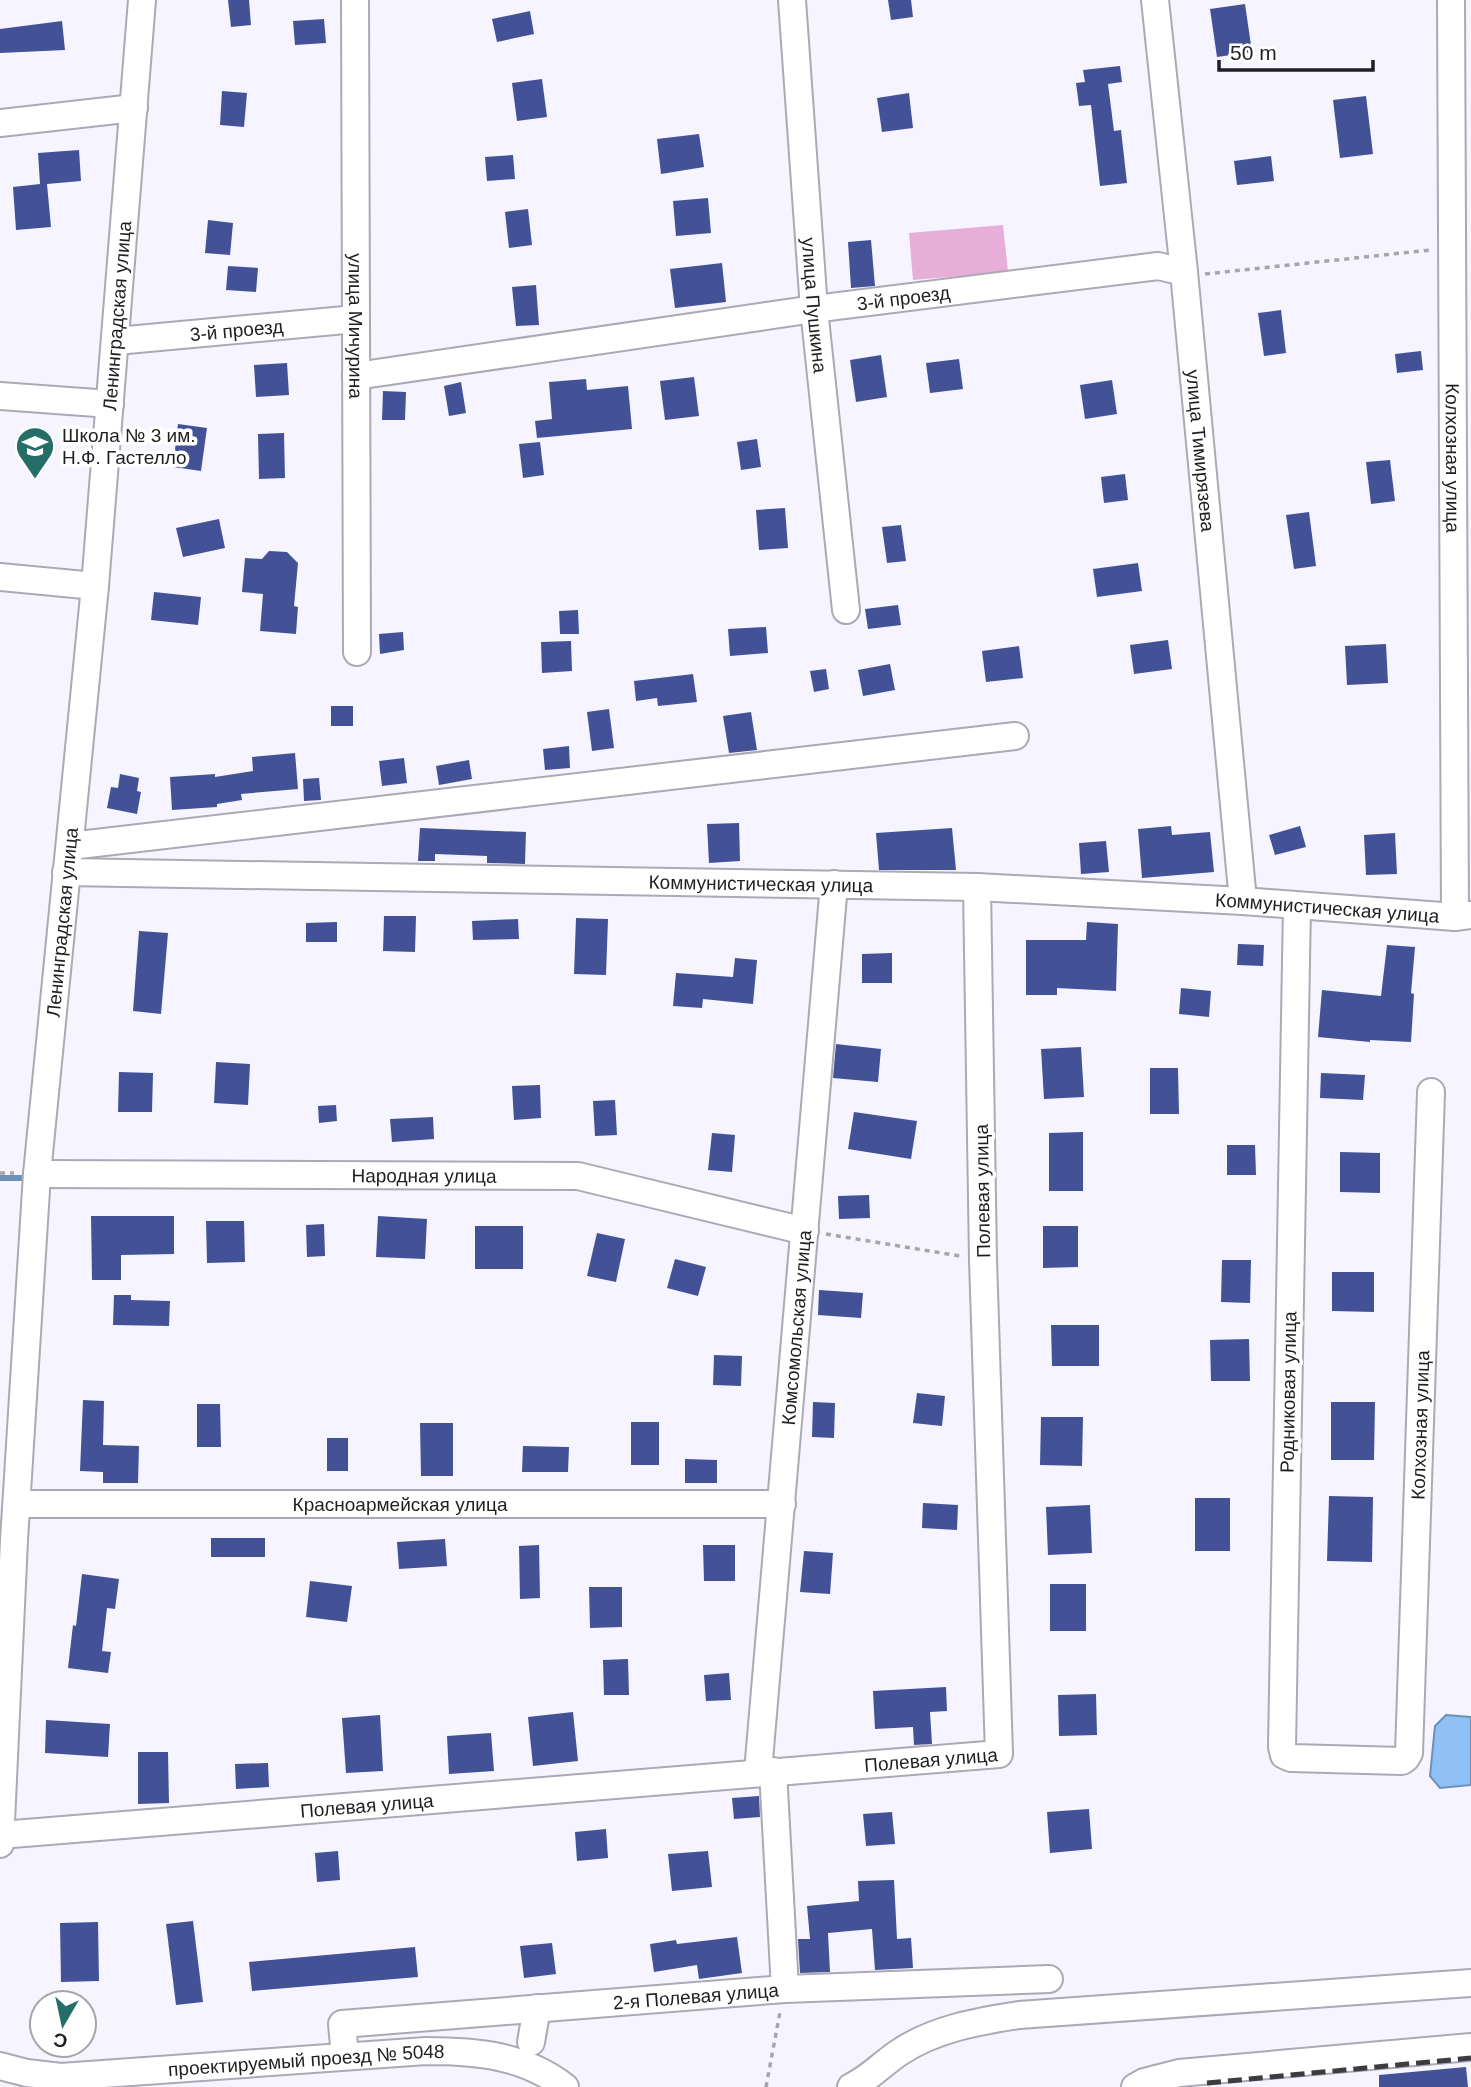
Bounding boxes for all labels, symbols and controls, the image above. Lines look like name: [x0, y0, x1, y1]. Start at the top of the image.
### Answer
scale bar: [1219, 28, 1373, 72]
text: 50 m: [1230, 41, 1277, 64]
street label: Ленинградская улица: [99, 220, 135, 412]
street label: улица Пушкина: [798, 237, 831, 374]
street label: улица Мичурина: [345, 253, 366, 399]
street label: 3-й проезд: [856, 282, 951, 315]
street label: 3-й проезд: [189, 316, 284, 345]
street label: улица Тимирязева: [1182, 369, 1218, 533]
street label: Колхозная улица: [1442, 383, 1463, 533]
school or university icon: Школа № 3 им. Н.Ф. Гастелло: [14, 425, 56, 480]
place label: Школа № 3 им. Н.Ф. Гастелло: [62, 425, 195, 468]
street label: Ленинградская улица: [43, 826, 82, 1018]
street label: Коммунистическая улица: [648, 872, 874, 896]
street label: Коммунистическая улица: [1215, 890, 1440, 927]
street label: Полевая улица: [971, 1124, 994, 1258]
street label: Народная улица: [351, 1165, 497, 1187]
street label: Комсомольская улица: [778, 1229, 815, 1426]
street label: Родниковая улица: [1277, 1311, 1300, 1473]
street label: Колхозная улица: [1407, 1350, 1433, 1500]
street label: Красноармейская улица: [293, 1494, 508, 1515]
street label: Полевая улица: [863, 1744, 999, 1776]
street label: Полевая улица: [299, 1790, 435, 1822]
street label: 2-я Полевая улица: [612, 1979, 780, 2014]
north arrow: [28, 1989, 98, 2059]
text: С: [52, 2029, 69, 2052]
street label: проектируемый проезд № 5048: [167, 2041, 445, 2080]

